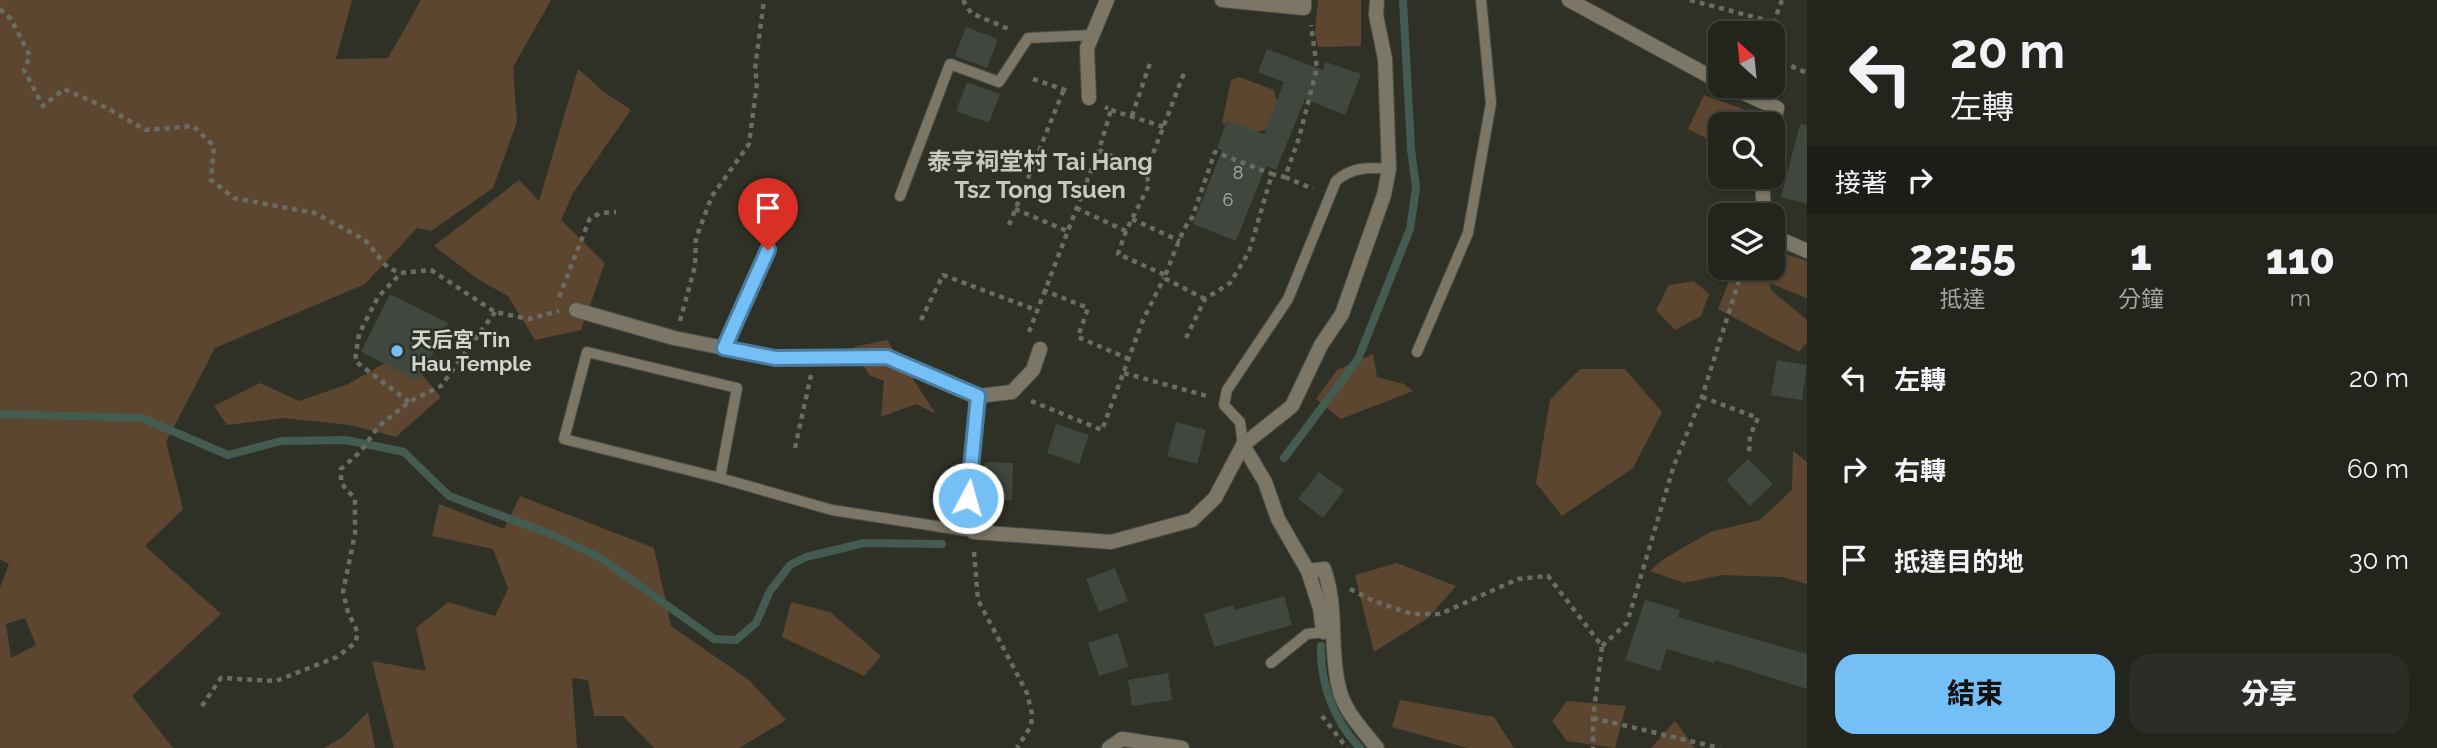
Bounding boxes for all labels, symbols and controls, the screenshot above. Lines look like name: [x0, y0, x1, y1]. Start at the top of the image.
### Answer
north arrow: [1708, 21, 1785, 98]
map controls: [1708, 21, 1785, 280]
text: 20 m: [1950, 22, 2065, 79]
icon: left: [1835, 28, 1926, 119]
text: 左轉: [1950, 88, 2014, 125]
button: search: [1708, 112, 1785, 189]
district label: 泰亨祠堂村 Tai Hang Tsz Tong Tsuen: [927, 147, 1153, 204]
icon: right: [1901, 161, 1939, 199]
house number: 8: [1233, 162, 1243, 183]
text: 接著: [1835, 168, 1887, 198]
pin: [738, 178, 798, 250]
icon: arrive: [749, 189, 787, 227]
house number: 6: [1223, 189, 1234, 210]
button: layers: [1708, 203, 1785, 280]
text: 22:55: [1909, 231, 2016, 280]
text: 1: [2130, 231, 2152, 280]
text: 110: [2266, 235, 2335, 284]
text: m: [2290, 284, 2311, 311]
text: 抵達: [1939, 285, 1985, 312]
text: 分鐘: [2118, 285, 2164, 312]
place label: 天后宮 Tin Hau Temple: [411, 327, 532, 376]
marker: 天后宮 Tin Hau Temple: [389, 343, 405, 359]
icon: left: [1835, 359, 1873, 397]
text: 20 m: [2349, 363, 2409, 393]
text: 左轉: [1894, 365, 1946, 395]
icon: right: [1835, 450, 1873, 488]
text: 60 m: [2347, 454, 2409, 484]
text: 右轉: [1894, 456, 1946, 486]
position arrow: [931, 461, 1005, 535]
icon: arrive: [1835, 541, 1873, 579]
text: 30 m: [2349, 545, 2409, 575]
text: 抵達目的地: [1894, 547, 2024, 577]
button: 結束: [1835, 654, 2115, 734]
button: 分享: [2129, 654, 2409, 734]

